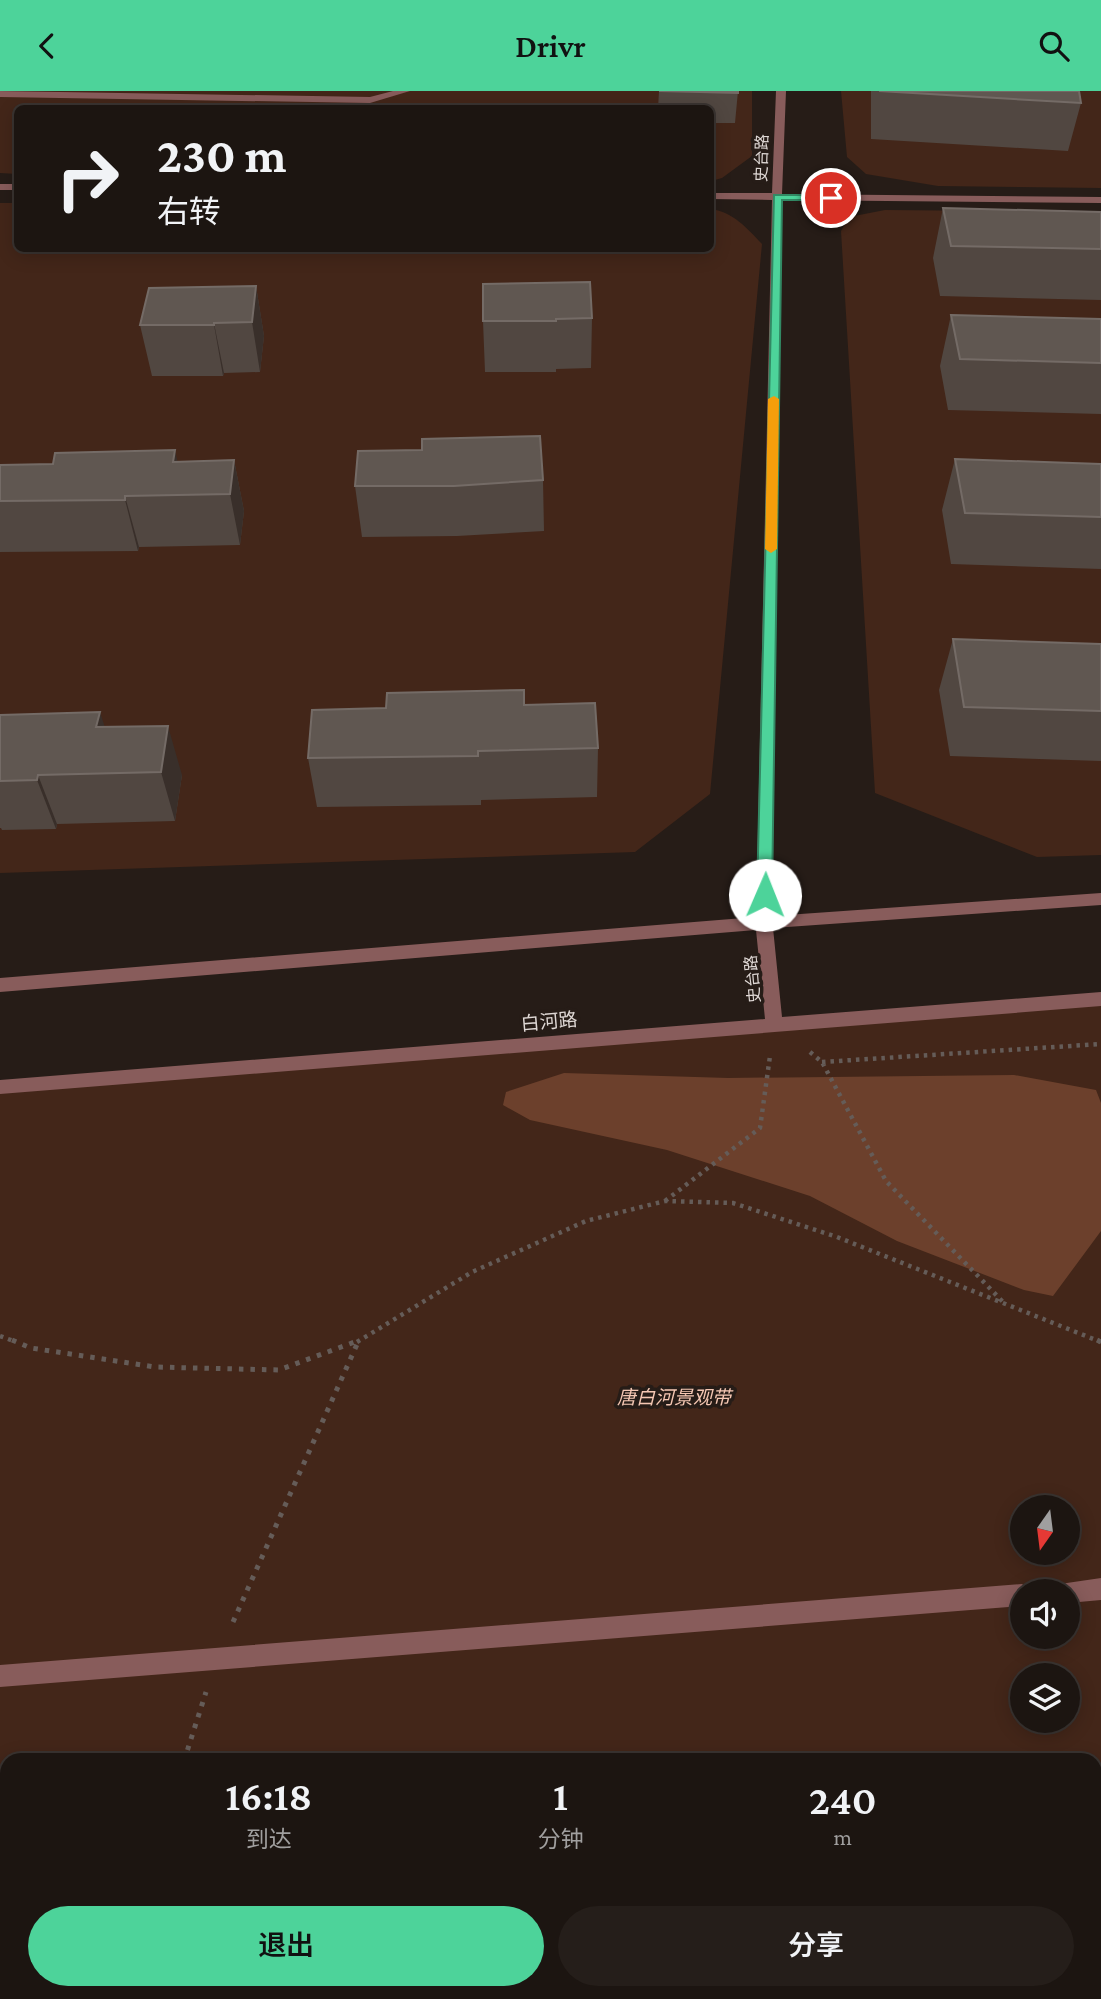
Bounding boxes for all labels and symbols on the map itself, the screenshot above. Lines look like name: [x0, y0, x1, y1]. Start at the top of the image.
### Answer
street label: 史台路: [752, 134, 771, 182]
pin: [801, 168, 861, 228]
position arrow: [728, 858, 802, 932]
street label: 史台路: [742, 954, 763, 1004]
street label: 白河路: [520, 1009, 578, 1034]
park label: 唐白河景观带: [617, 1387, 734, 1408]
north arrow: [1010, 1495, 1080, 1565]

